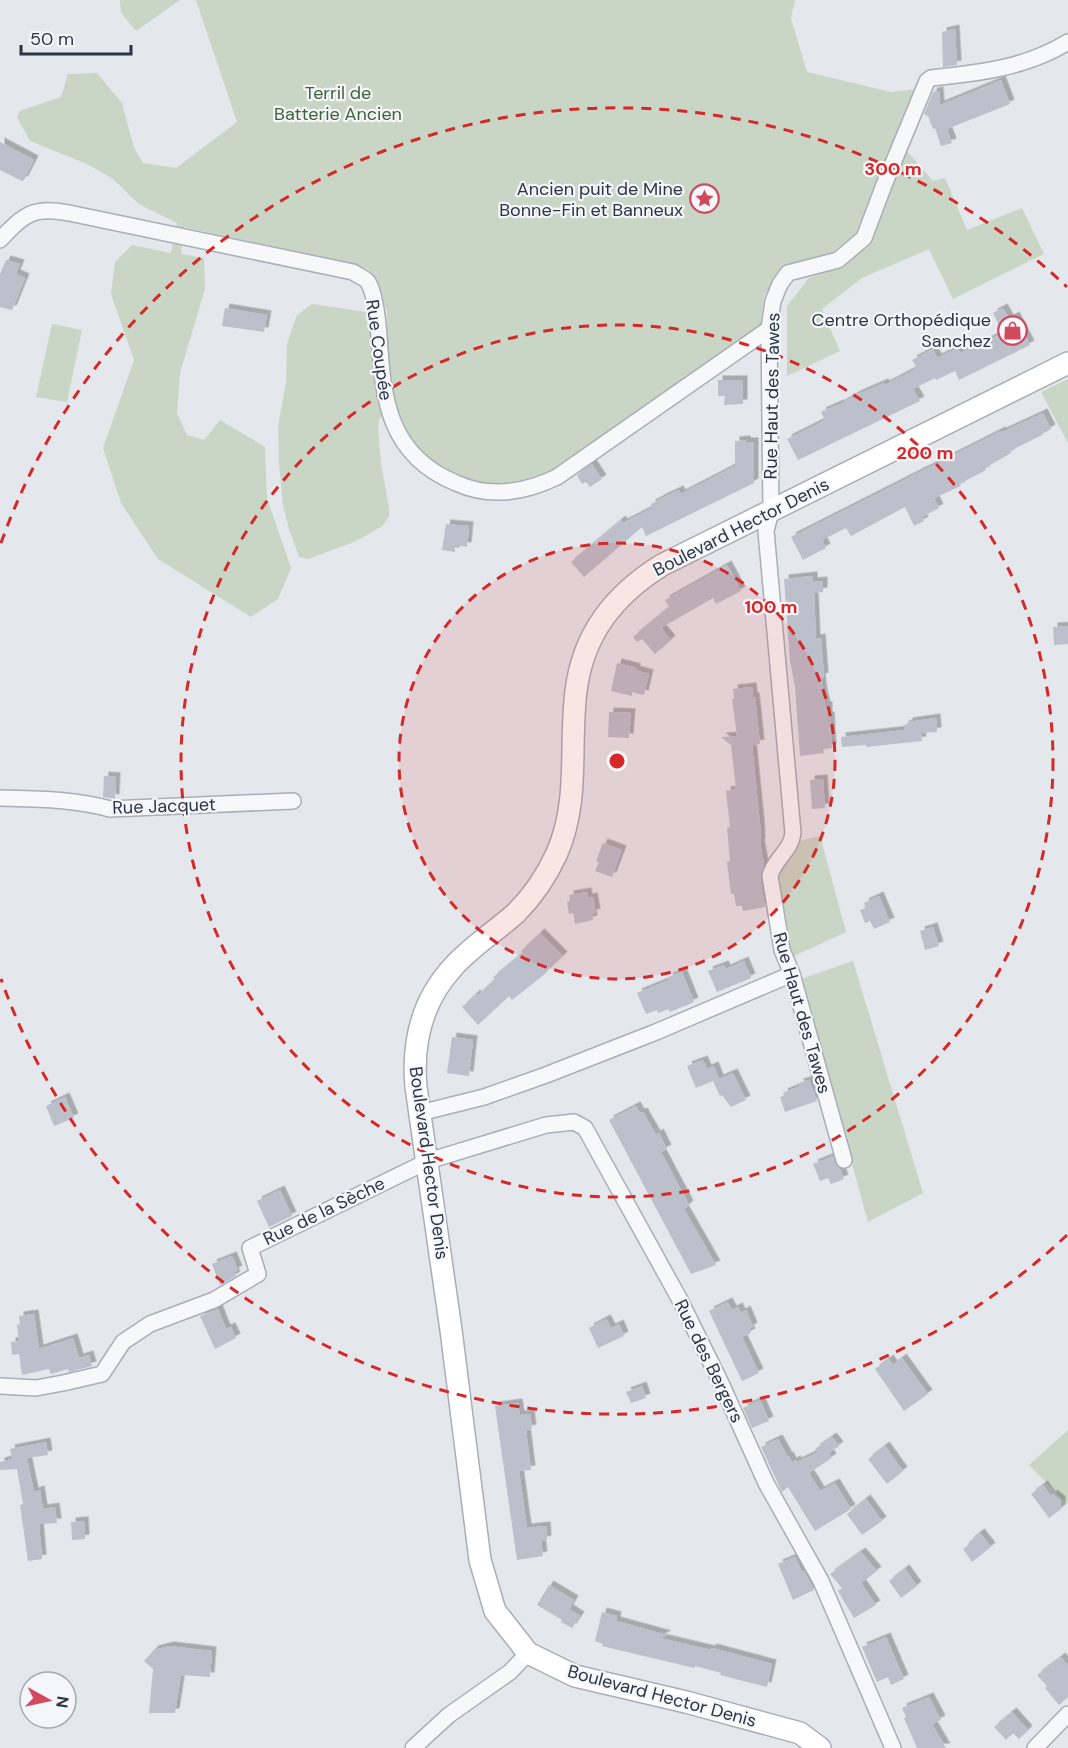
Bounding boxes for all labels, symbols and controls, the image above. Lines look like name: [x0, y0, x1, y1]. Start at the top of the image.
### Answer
scale bar: [21, 18, 130, 56]
text: 50 m: [30, 27, 74, 51]
park label: Terril de Batterie Ancien: [274, 81, 402, 126]
text: 300 m: [864, 157, 922, 181]
place label: Ancien puit de Mine Bonne-Fin et Banneux: [499, 177, 683, 222]
place icon: Ancien puit de Mine Bonne-Fin et Banneux: [688, 183, 720, 215]
street label: Rue Coupée: [360, 298, 398, 402]
place label: Centre Orthopédique Sanchez: [812, 308, 991, 353]
street label: Rue Haut des Tawes: [759, 313, 785, 479]
shop icon: Centre Orthopédique Sanchez: [996, 314, 1028, 346]
text: 200 m: [897, 441, 953, 465]
street label: Boulevard Hector Denis: [649, 472, 833, 582]
text: 100 m: [744, 595, 798, 619]
centre of rings: [607, 751, 627, 771]
street label: Rue Jacquet: [112, 792, 216, 820]
street label: Rue Haut des Tawes: [768, 930, 836, 1096]
street label: Boulevard Hector Denis: [404, 1065, 454, 1261]
street label: Rue de la Sèche: [259, 1171, 389, 1251]
street label: Rue des Bergers: [669, 1295, 749, 1427]
street label: Boulevard Hector Denis: [565, 1659, 759, 1733]
north arrow: [18, 1670, 78, 1730]
text: N: [51, 1695, 74, 1709]

